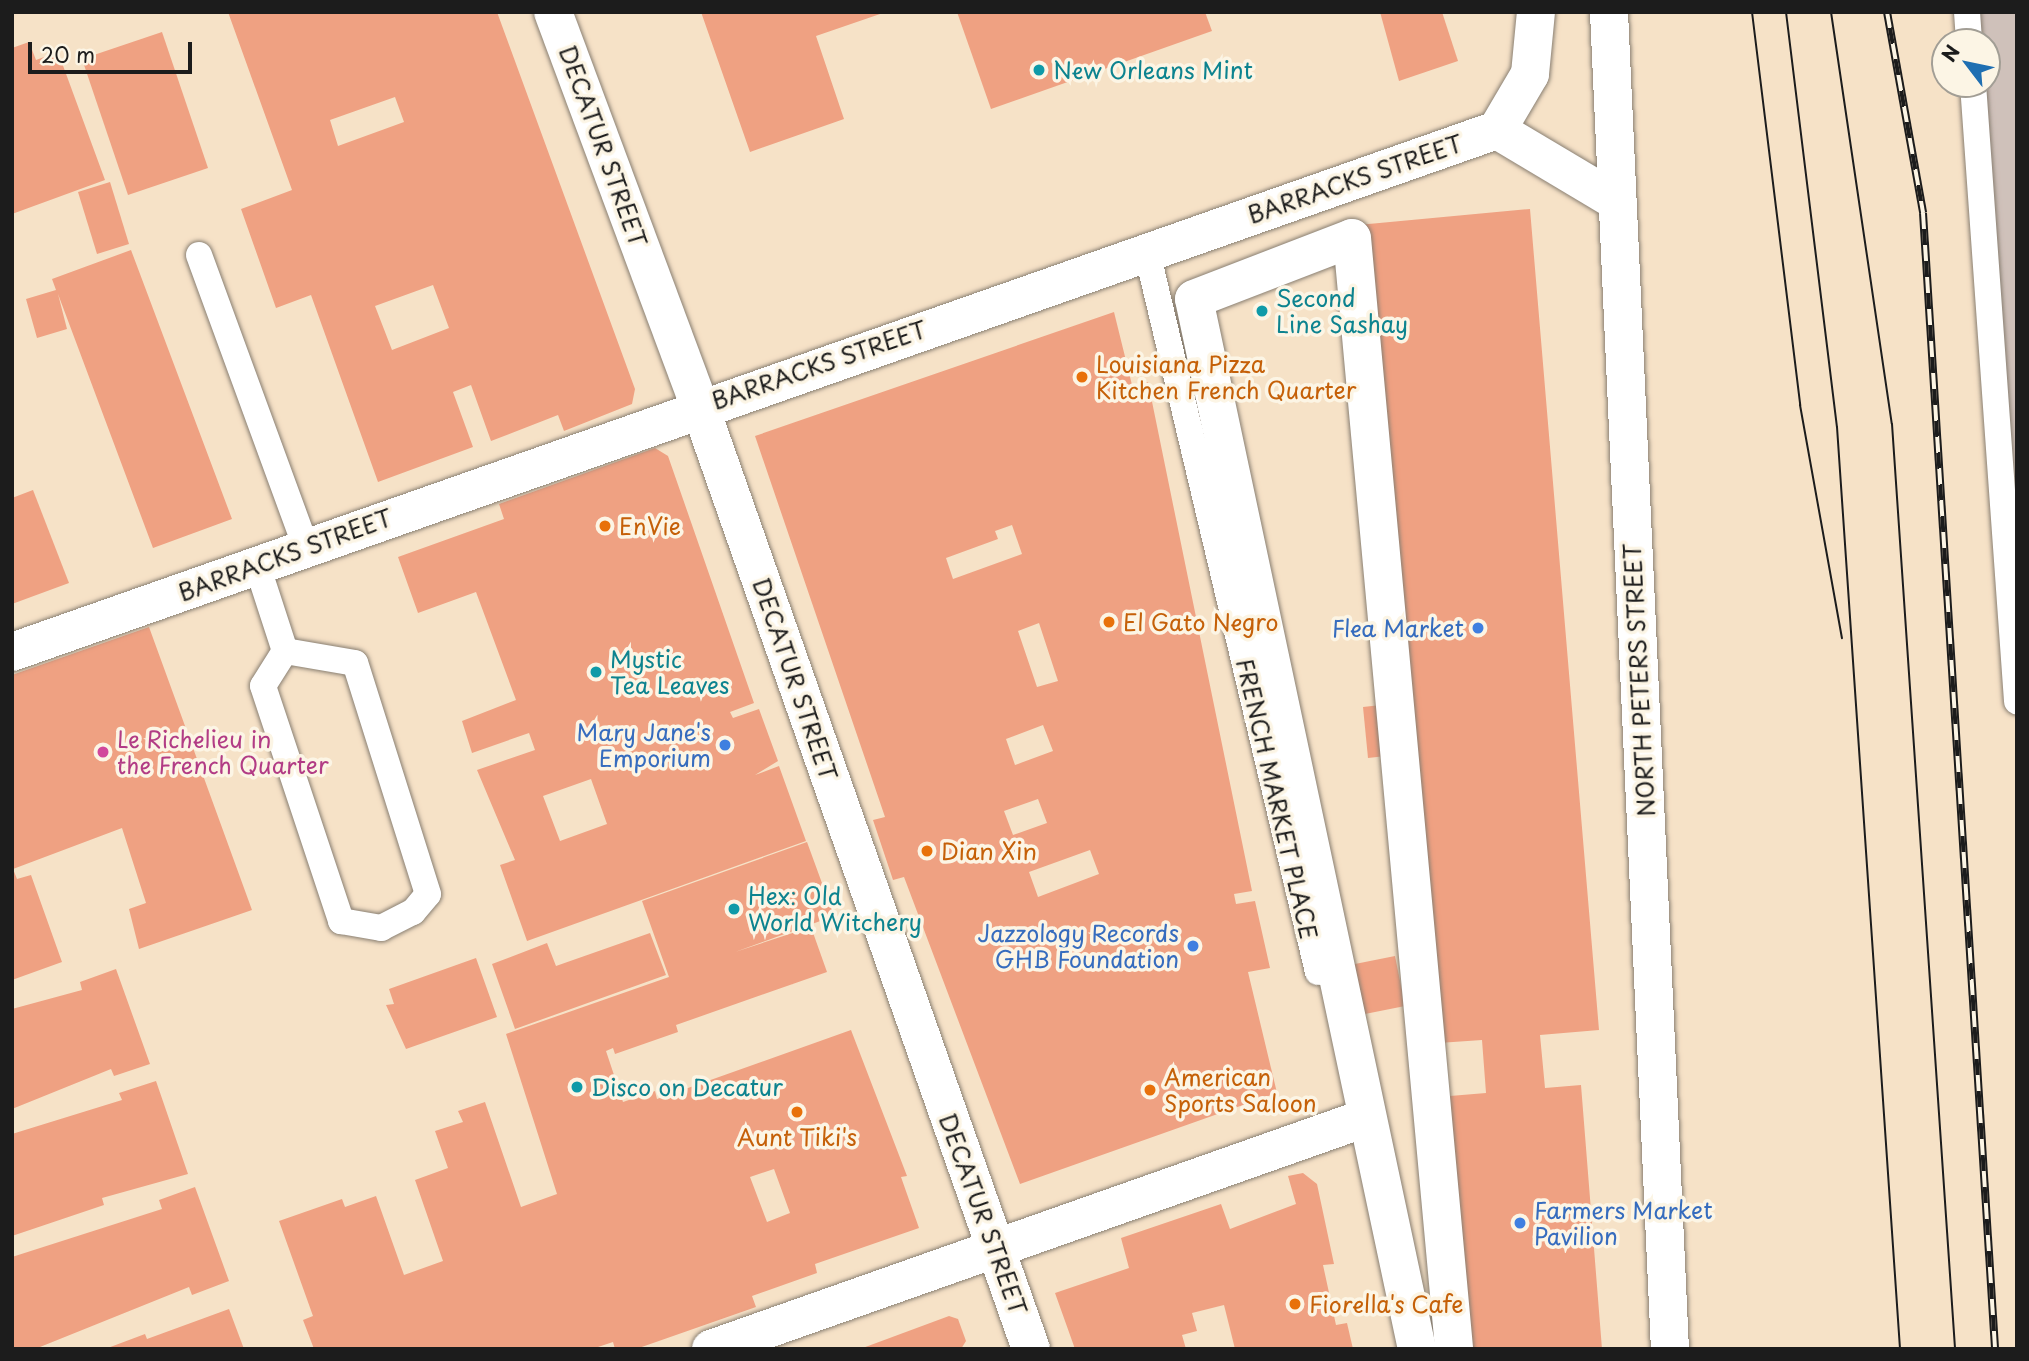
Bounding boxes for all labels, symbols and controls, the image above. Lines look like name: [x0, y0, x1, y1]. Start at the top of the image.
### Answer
scale bar: [32, 28, 196, 72]
north arrow: [1931, 28, 2001, 98]
text: 20 m: [41, 38, 95, 70]
text: N: [1934, 39, 1966, 67]
street label: DECATUR STREET: [553, 40, 653, 252]
place label: New Orleans Mint: [1053, 56, 1253, 84]
marker: New Orleans Mint: [1031, 62, 1047, 78]
street label: BARRACKS STREET: [1242, 129, 1468, 229]
place label: Second Line Sashay: [1276, 284, 1408, 338]
marker: Second Line Sashay: [1254, 303, 1270, 319]
street label: BARRACKS STREET: [706, 315, 932, 415]
place label: Louisiana Pizza Kitchen French Quarter: [1096, 350, 1357, 404]
marker: Louisiana Pizza Kitchen French Quarter: [1074, 369, 1090, 385]
street label: BARRACKS STREET: [173, 503, 397, 607]
place label: EnVie: [619, 512, 681, 540]
marker: EnVie: [597, 518, 613, 534]
street label: NORTH PETERS STREET: [1618, 540, 1660, 820]
street label: DECATUR STREET: [747, 573, 843, 785]
place label: El Gato Negro: [1123, 608, 1281, 636]
marker: El Gato Negro: [1101, 614, 1117, 630]
place label: Flea Market: [1330, 614, 1464, 642]
marker: Flea Market: [1470, 620, 1486, 636]
place label: Mystic Tea Leaves: [610, 645, 728, 699]
street label: FRENCH MARKET PLACE: [1231, 656, 1323, 942]
marker: Mystic Tea Leaves: [588, 664, 604, 680]
place label: Mary Jane's Emporium: [577, 718, 711, 772]
place label: Le Richelieu in the French Quarter: [117, 725, 331, 779]
marker: Mary Jane's Emporium: [717, 737, 733, 753]
marker: Le Richelieu in the French Quarter: [95, 744, 111, 760]
place label: Dian Xin: [941, 837, 1036, 865]
marker: Dian Xin: [919, 843, 935, 859]
place label: Hex: Old World Witchery: [748, 882, 923, 936]
marker: Hex: Old World Witchery: [726, 901, 742, 917]
place label: Jazzology Records GHB Foundation: [978, 919, 1179, 973]
marker: Jazzology Records GHB Foundation: [1185, 938, 1201, 954]
place label: American Sports Saloon: [1164, 1063, 1318, 1117]
place label: Disco on Decatur: [591, 1073, 784, 1101]
marker: Disco on Decatur: [569, 1079, 585, 1095]
marker: American Sports Saloon: [1142, 1082, 1158, 1098]
marker: Aunt Tiki's: [789, 1104, 805, 1120]
street label: DECATUR STREET: [933, 1108, 1033, 1320]
place label: Aunt Tiki's: [737, 1123, 857, 1151]
place label: Farmers Market Pavilion: [1534, 1196, 1713, 1250]
marker: Farmers Market Pavilion: [1512, 1215, 1528, 1231]
place label: Fiorella's Cafe: [1309, 1290, 1465, 1318]
marker: Fiorella's Cafe: [1287, 1296, 1303, 1312]

